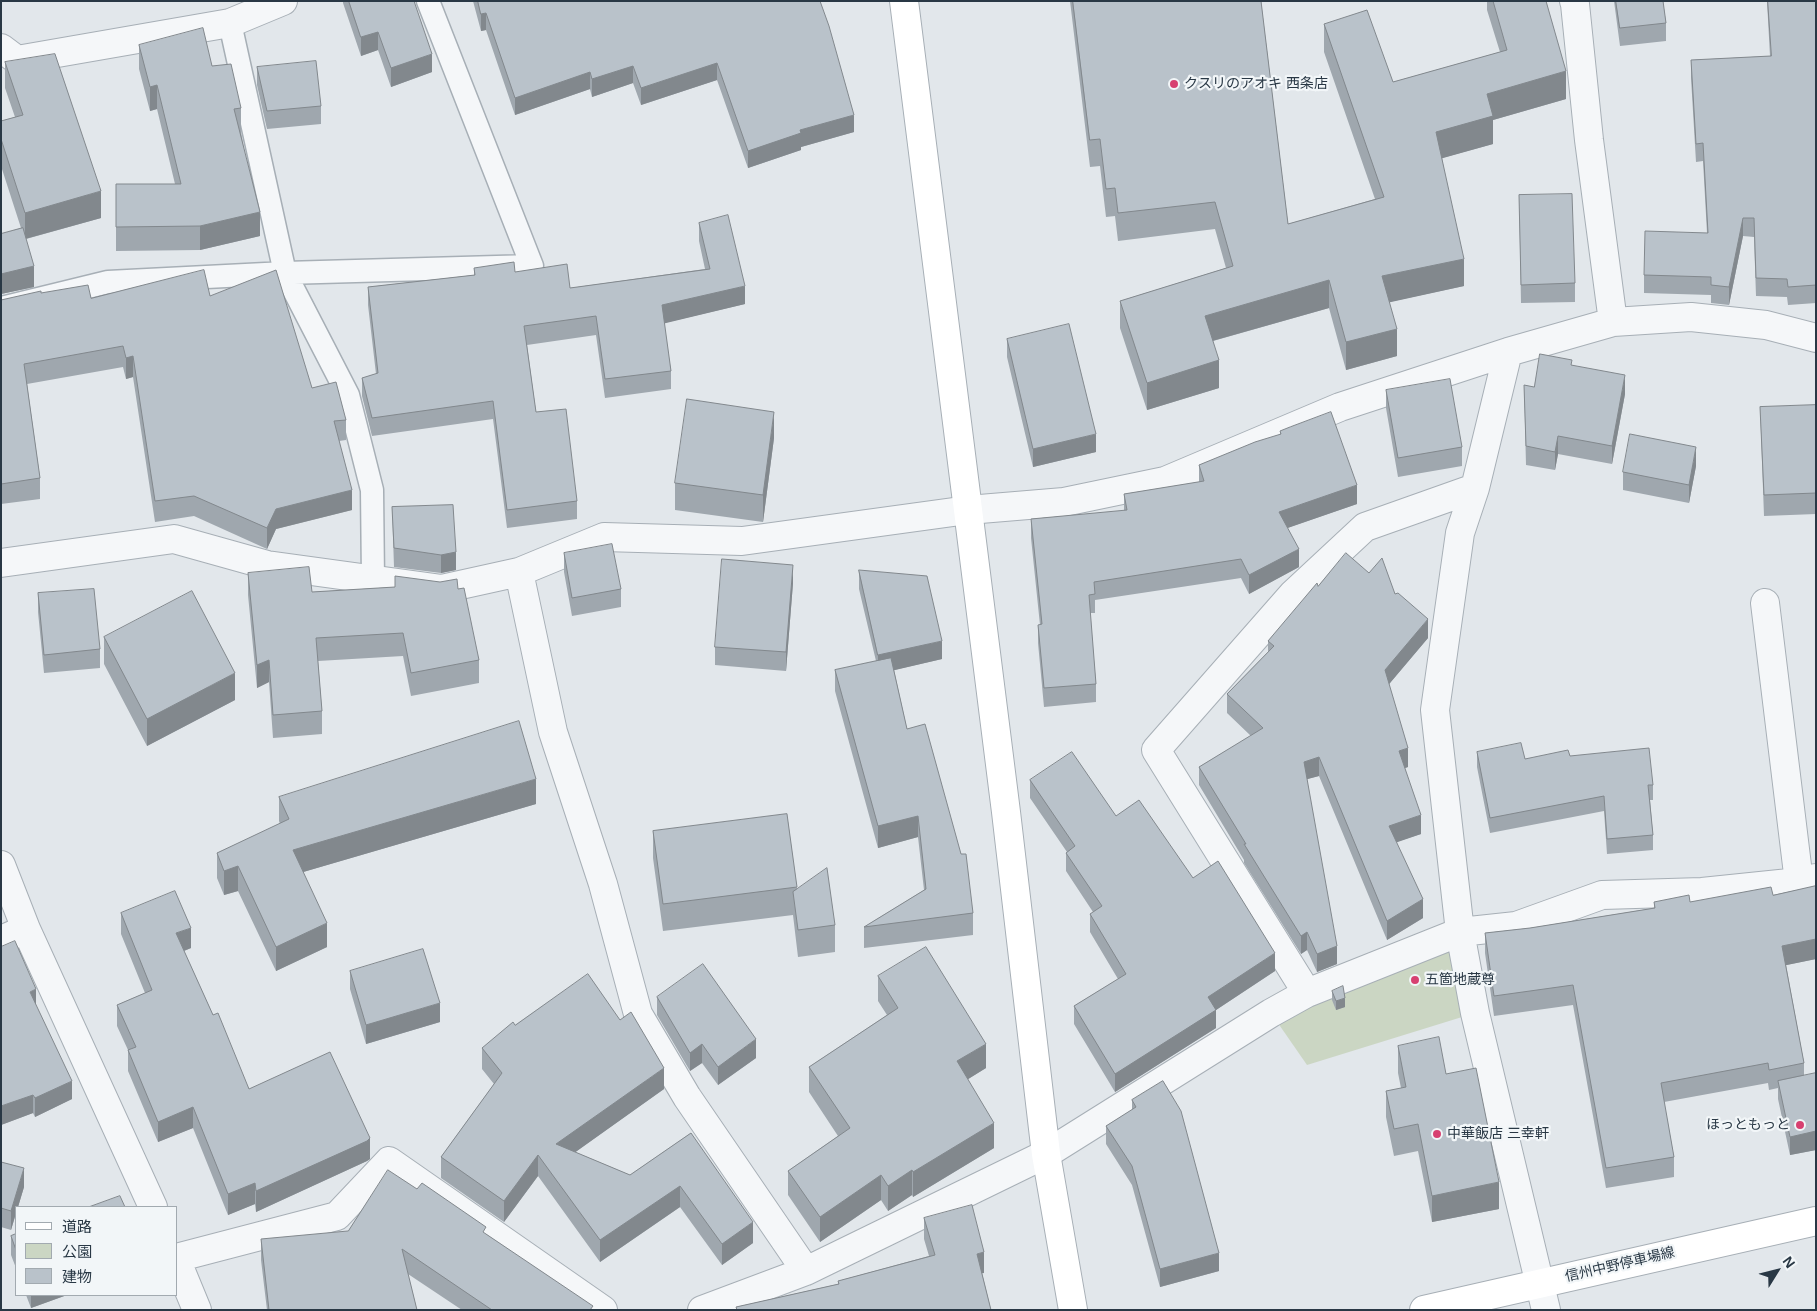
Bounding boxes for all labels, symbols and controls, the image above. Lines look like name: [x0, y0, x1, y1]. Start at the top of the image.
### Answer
place label: クスリのアオキ 西条店: [1184, 76, 1328, 92]
marker: クスリのアオキ 西条店: [1168, 78, 1180, 90]
place label: 五箇地蔵尊: [1425, 972, 1495, 988]
marker: 五箇地蔵尊: [1409, 974, 1421, 986]
place label: ほっともっと: [1706, 1117, 1790, 1133]
marker: ほっともっと: [1794, 1119, 1806, 1131]
place label: 中華飯店 三幸軒: [1447, 1126, 1549, 1142]
marker: 中華飯店 三幸軒: [1431, 1128, 1443, 1140]
legend: [15, 1206, 178, 1296]
text: 道路: [62, 1218, 92, 1235]
text: 公園: [62, 1243, 92, 1260]
street label: 信州中野停車場線: [1564, 1244, 1676, 1286]
north arrow: [1752, 1246, 1802, 1296]
text: N: [1780, 1253, 1799, 1271]
text: 建物: [62, 1268, 92, 1285]

